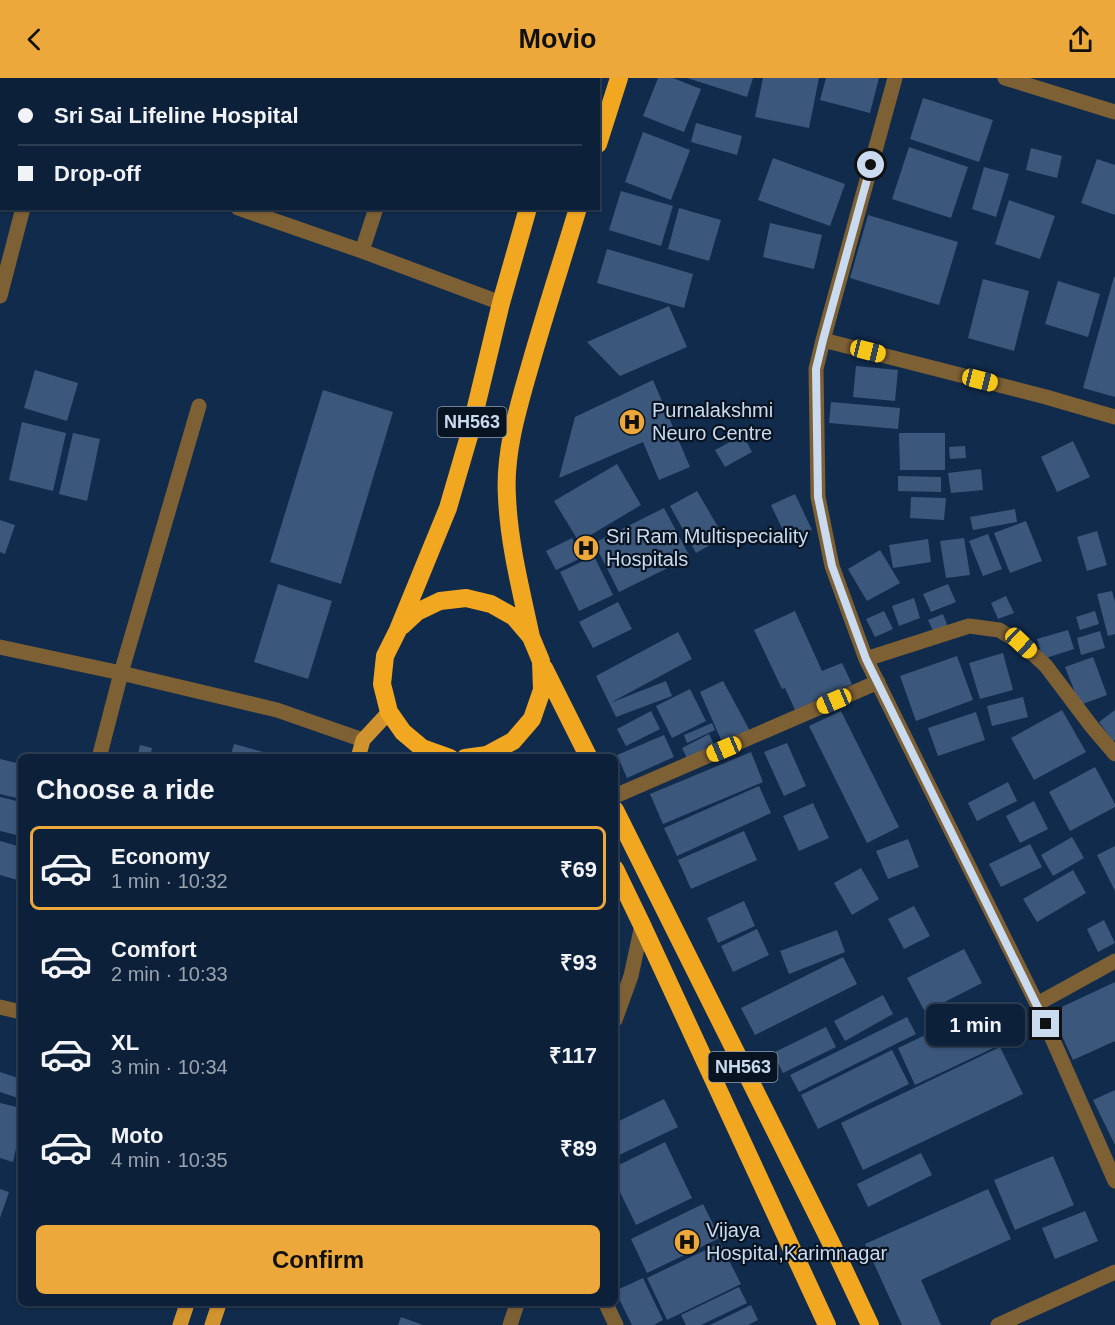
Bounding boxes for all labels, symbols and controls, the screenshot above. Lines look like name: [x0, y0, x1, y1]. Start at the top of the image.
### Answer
icon: back: [18, 23, 51, 56]
icon: share: [1064, 23, 1097, 56]
text: Movio: [519, 24, 597, 54]
text: Sri Sai Lifeline Hospital: [54, 103, 299, 128]
route start: [857, 151, 884, 178]
text: Drop-off: [54, 161, 141, 186]
car: [848, 338, 888, 364]
car: [960, 367, 1000, 393]
place label: Purnalakshmi Neuro Centre: [652, 399, 773, 444]
road number: NH563: [438, 407, 506, 437]
hospital icon: Purnalakshmi Neuro Centre: [617, 407, 647, 437]
place label: Sri Ram Multispeciality Hospitals: [606, 525, 808, 570]
hospital icon: Sri Ram Multispeciality Hospitals: [571, 533, 601, 563]
car: [1002, 624, 1040, 662]
car: [814, 686, 854, 716]
car: [704, 734, 744, 764]
text: Choose a ride: [36, 775, 215, 805]
icon: car: [39, 841, 93, 895]
text: Economy: [111, 844, 210, 869]
text: ₹69: [560, 857, 597, 882]
text: 1 min · 10:32: [111, 870, 228, 892]
icon: car: [39, 934, 93, 988]
text: Comfort: [111, 937, 197, 962]
text: ₹93: [560, 950, 597, 975]
text: 2 min · 10:33: [111, 963, 228, 985]
callout: 1 min: [926, 1003, 1025, 1045]
route end: [1032, 1010, 1059, 1037]
text: 1 min: [949, 1014, 1002, 1036]
icon: car: [39, 1027, 93, 1081]
text: XL: [111, 1030, 139, 1055]
text: ₹117: [549, 1043, 597, 1068]
road number: NH563: [708, 1052, 777, 1082]
text: 3 min · 10:34: [111, 1056, 228, 1078]
icon: car: [39, 1120, 93, 1174]
text: Moto: [111, 1123, 164, 1148]
text: ₹89: [560, 1136, 597, 1161]
text: 4 min · 10:35: [111, 1149, 228, 1171]
place label: Vijaya Hospital,Karimnagar: [706, 1219, 888, 1264]
button: Confirm: [36, 1225, 600, 1294]
hospital icon: Vijaya Hospital,Karimnagar: [672, 1227, 702, 1257]

